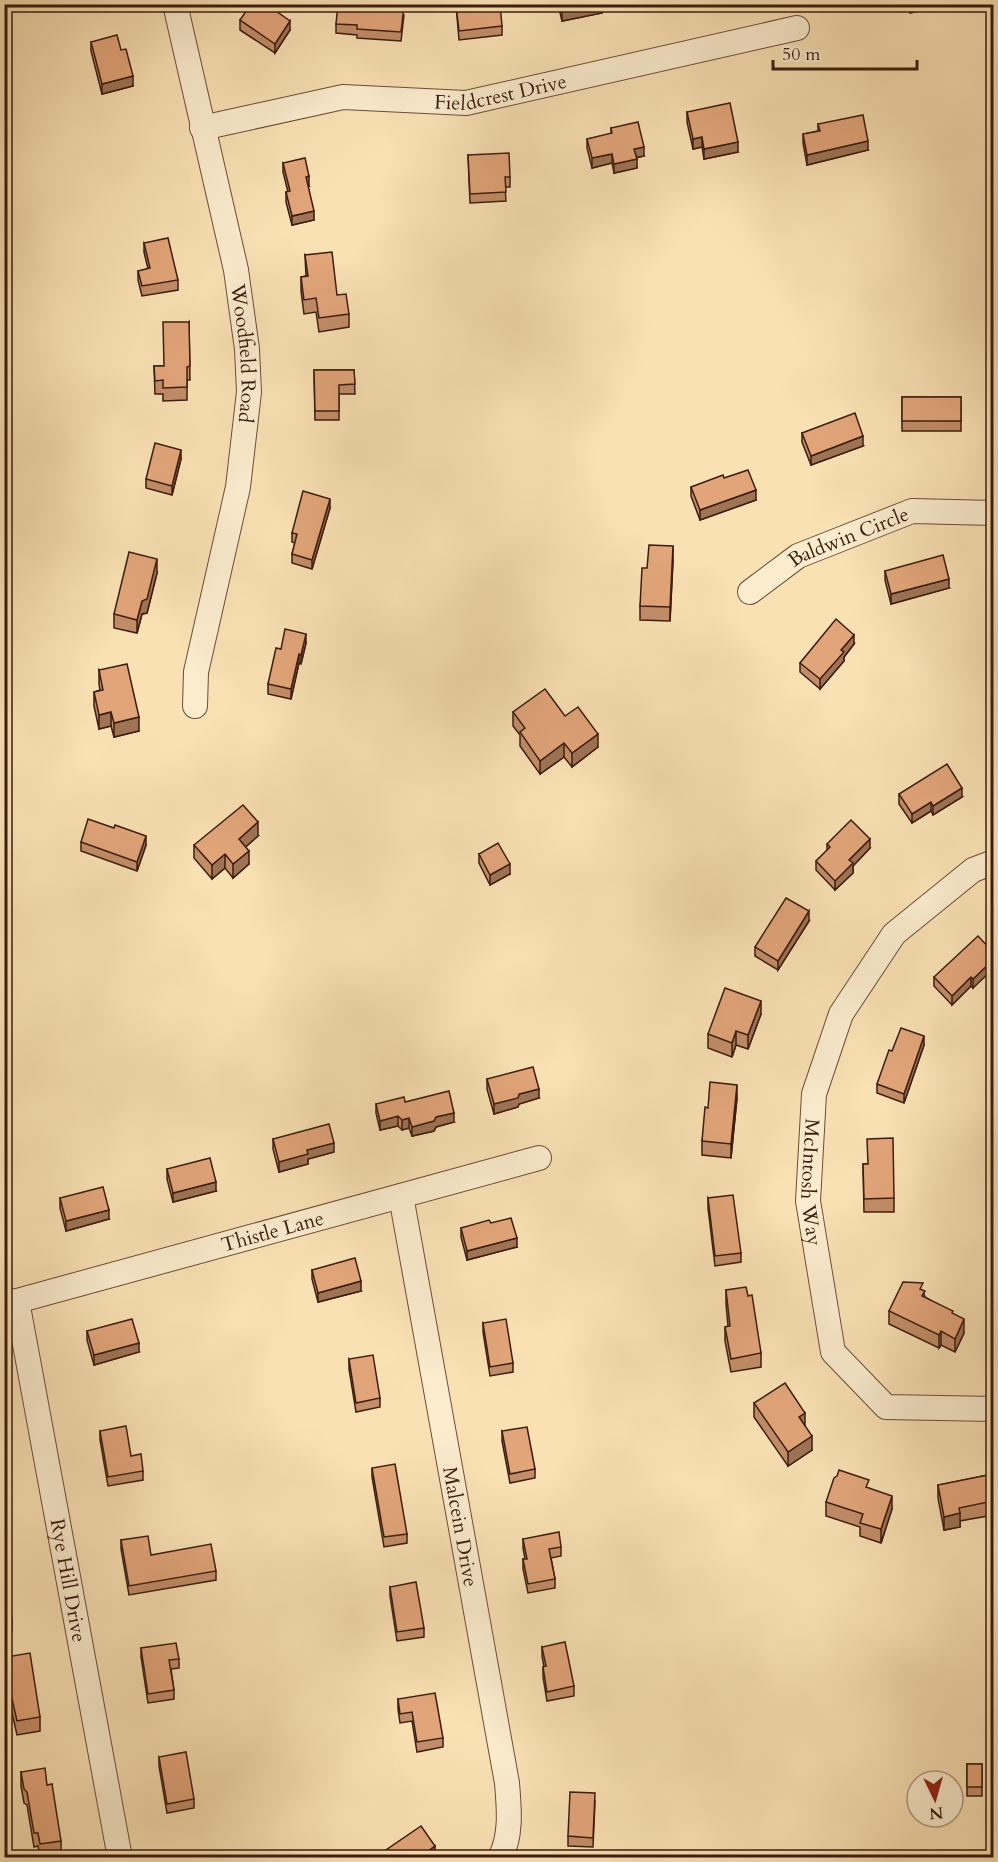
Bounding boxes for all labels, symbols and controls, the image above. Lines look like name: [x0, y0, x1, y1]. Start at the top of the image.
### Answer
scale bar: [773, 33, 917, 71]
text: 50 m: [782, 42, 821, 67]
street label: Fieldcrest Drive: [434, 68, 569, 117]
street label: Woodfield Road: [224, 281, 262, 425]
street label: Baldwin Circle: [782, 501, 913, 573]
street label: McIntosh Way: [794, 1118, 828, 1248]
street label: Thistle Lane: [218, 1205, 327, 1258]
street label: Malcein Drive: [436, 1465, 484, 1589]
street label: Rye Hill Drive: [43, 1516, 93, 1644]
north arrow: [905, 1769, 965, 1829]
text: N: [928, 1801, 944, 1825]

